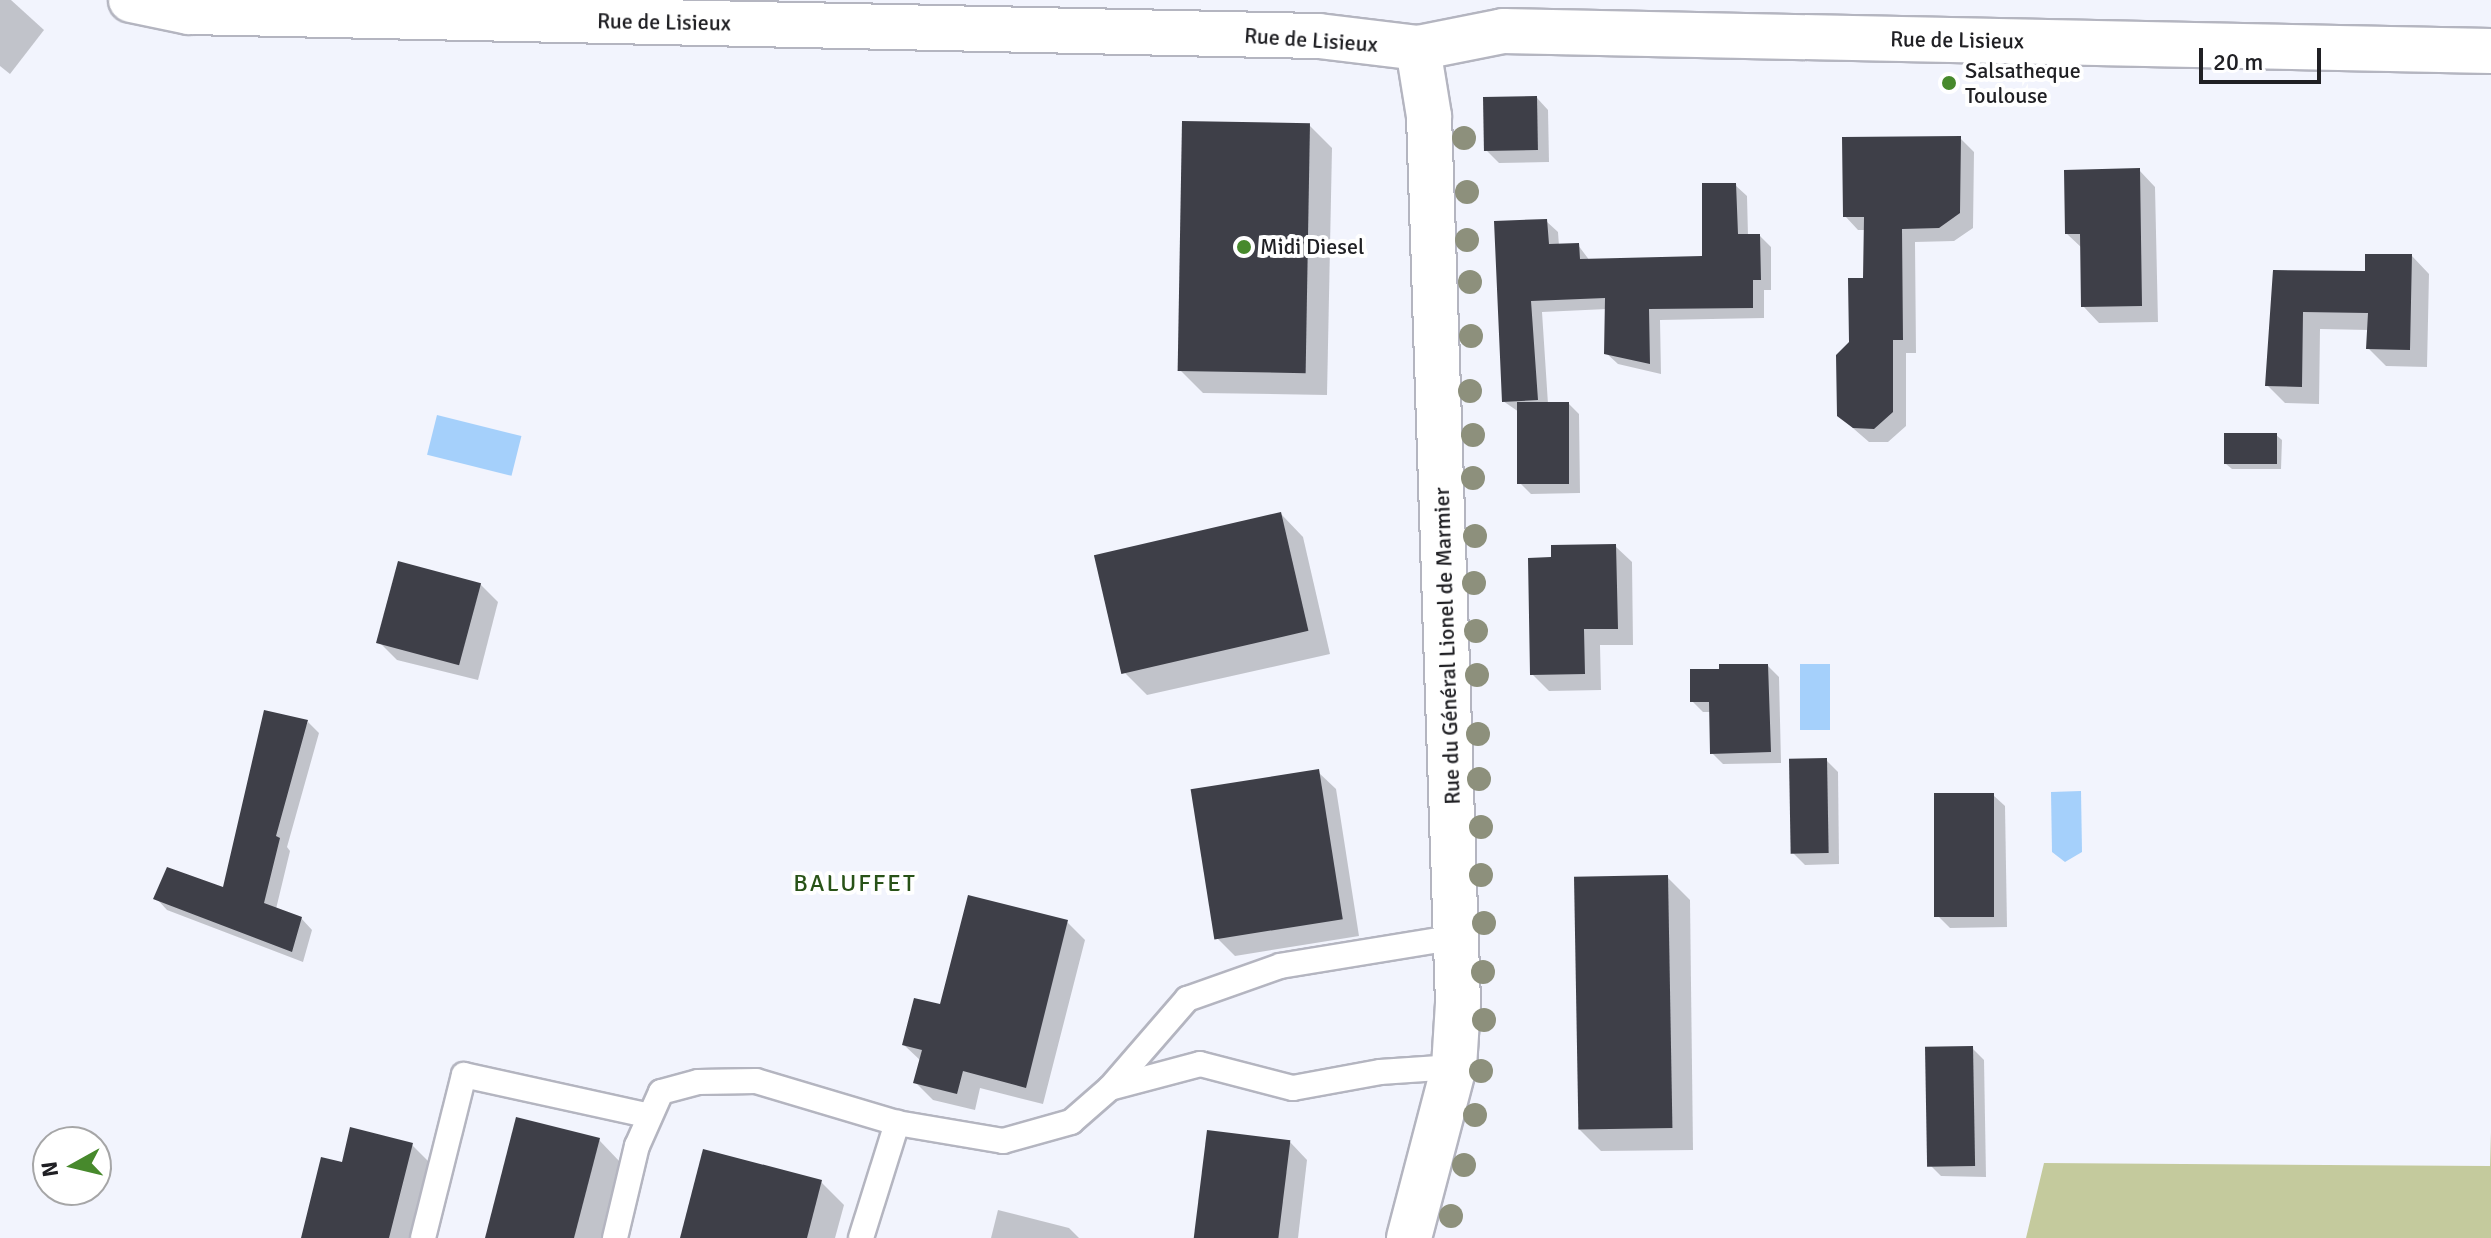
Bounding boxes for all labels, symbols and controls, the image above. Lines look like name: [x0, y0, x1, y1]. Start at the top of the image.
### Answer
street label: Rue de Lisieux: [597, 8, 731, 36]
street label: Rue de Lisieux: [1243, 22, 1379, 58]
street label: Rue de Lisieux: [1890, 26, 2024, 54]
scale bar: [2203, 32, 2325, 82]
text: 20 m: [2213, 47, 2263, 77]
place label: Salsatheque Toulouse: [1965, 57, 2081, 108]
marker: Salsatheque Toulouse: [1940, 74, 1958, 92]
place label: Midi Diesel: [1260, 234, 1364, 260]
marker: Midi Diesel: [1235, 238, 1253, 256]
street label: Rue du Général Lionel de Marmier: [1428, 487, 1466, 805]
district label: BALUFFET: [793, 870, 917, 898]
north arrow: [32, 1126, 112, 1206]
text: N: [35, 1160, 64, 1179]

